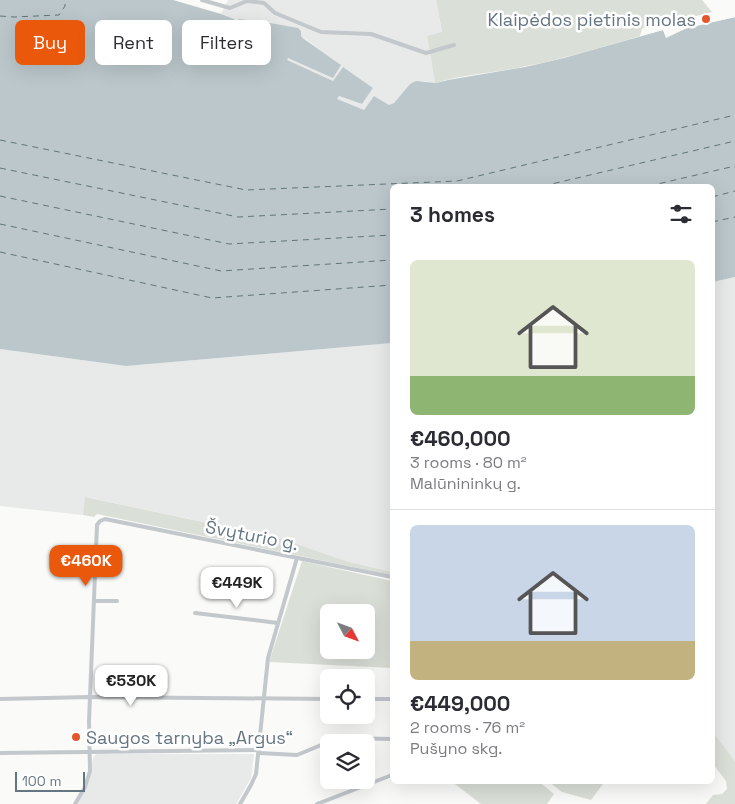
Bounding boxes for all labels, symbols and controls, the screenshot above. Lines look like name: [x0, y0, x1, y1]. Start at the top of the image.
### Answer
place label: Klaipėdos pietinis molas: [487, 8, 696, 31]
marker: Klaipėdos pietinis molas: [700, 13, 712, 25]
chip: Buy: [15, 20, 85, 65]
chip: Rent: [95, 20, 172, 65]
chip: Filters: [182, 20, 271, 65]
icon: filters: [667, 200, 695, 228]
text: 3 homes: [410, 201, 495, 228]
icon: home: [508, 292, 598, 382]
text: €460,000: [410, 425, 511, 452]
text: 3 rooms · 80 m²: [410, 452, 527, 473]
text: Malūnininkų g.: [410, 473, 521, 494]
street label: Švyturio g.: [204, 515, 300, 555]
pin: €460K: [51, 544, 121, 587]
text: €460K: [60, 550, 112, 571]
icon: home: [508, 558, 598, 648]
pin: €449K: [202, 566, 272, 609]
text: €449K: [211, 572, 263, 593]
north arrow: [320, 604, 375, 659]
map controls: [320, 604, 375, 789]
pin: €530K: [96, 664, 166, 707]
button: locate: [320, 669, 375, 724]
text: €530K: [106, 670, 156, 691]
text: €449,000: [410, 690, 510, 717]
text: 2 rooms · 76 m²: [410, 717, 525, 738]
place label: Saugos tarnyba „Argus“: [86, 726, 293, 749]
marker: Saugos tarnyba „Argus“: [70, 731, 82, 743]
button: layers: [320, 734, 375, 789]
text: Pušyno skg.: [410, 738, 502, 759]
scale bar: [15, 769, 85, 792]
text: 100 m: [22, 772, 61, 790]

